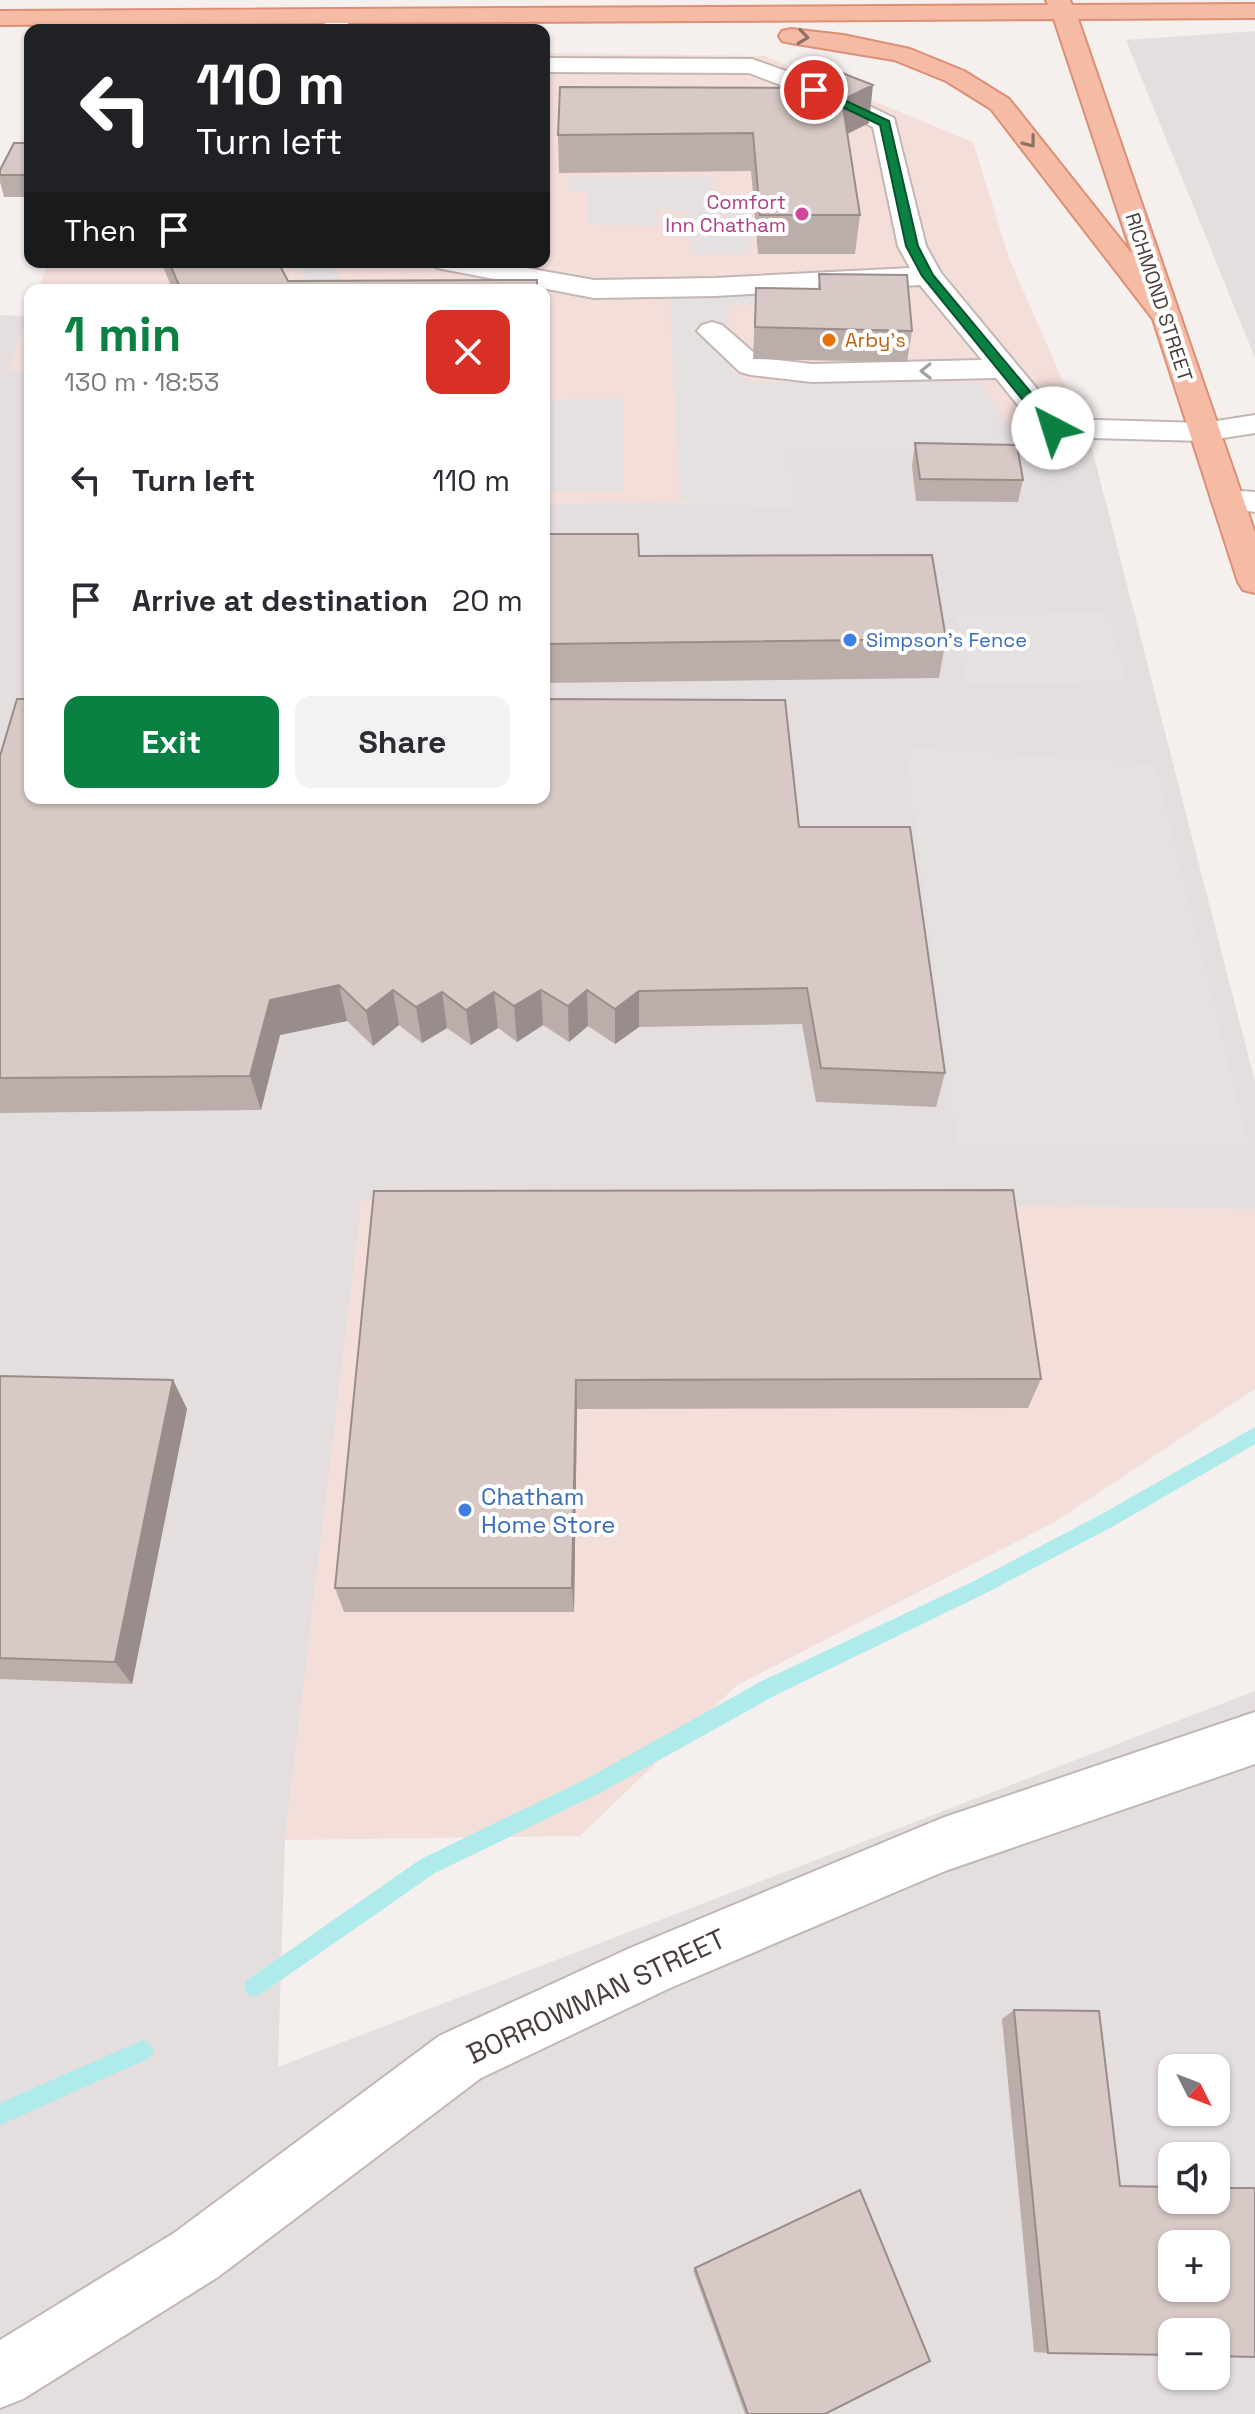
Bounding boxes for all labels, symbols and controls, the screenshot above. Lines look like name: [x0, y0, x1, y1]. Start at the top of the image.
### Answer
one-way arrow: [796, 28, 810, 45]
text: 110 m: [196, 49, 345, 120]
icon: left: [64, 56, 168, 160]
pin: [780, 56, 848, 124]
icon: arrive: [792, 68, 836, 112]
text: Turn left: [196, 119, 343, 165]
one-way arrow: [1021, 133, 1035, 148]
place label: Comfort Inn Chatham: [665, 189, 786, 238]
marker: Comfort Inn Chatham: [793, 205, 811, 223]
icon: arrive: [152, 208, 196, 252]
street label: RICHMOND STREET: [1119, 209, 1199, 385]
text: Then: [64, 211, 136, 250]
text: 1 min: [64, 304, 181, 365]
button: close: [426, 310, 510, 394]
place label: Arby's: [845, 327, 906, 353]
marker: Arby's: [820, 331, 838, 349]
one-way arrow: [919, 362, 932, 380]
text: 130 m · 18:53: [64, 365, 219, 399]
position arrow: [1011, 386, 1095, 470]
icon: left: [64, 458, 108, 502]
text: Turn left: [132, 461, 255, 500]
text: 110 m: [432, 461, 510, 500]
icon: arrive: [64, 578, 108, 622]
text: Arrive at destination: [132, 581, 428, 620]
text: 20 m: [452, 581, 523, 620]
place label: Simpson's Fence: [866, 627, 1027, 653]
marker: Simpson's Fence: [841, 631, 859, 649]
button: Exit: [64, 696, 279, 788]
button: Share: [295, 696, 510, 788]
place label: Chatham Home Store: [481, 1481, 616, 1540]
marker: Chatham Home Store: [456, 1501, 474, 1519]
street label: BORROWMAN STREET: [461, 1920, 731, 2072]
north arrow: [1158, 2054, 1230, 2126]
map controls: [1158, 2054, 1230, 2390]
button: sound: [1158, 2142, 1230, 2214]
button: +: [1158, 2230, 1230, 2302]
button: −: [1158, 2318, 1230, 2390]

